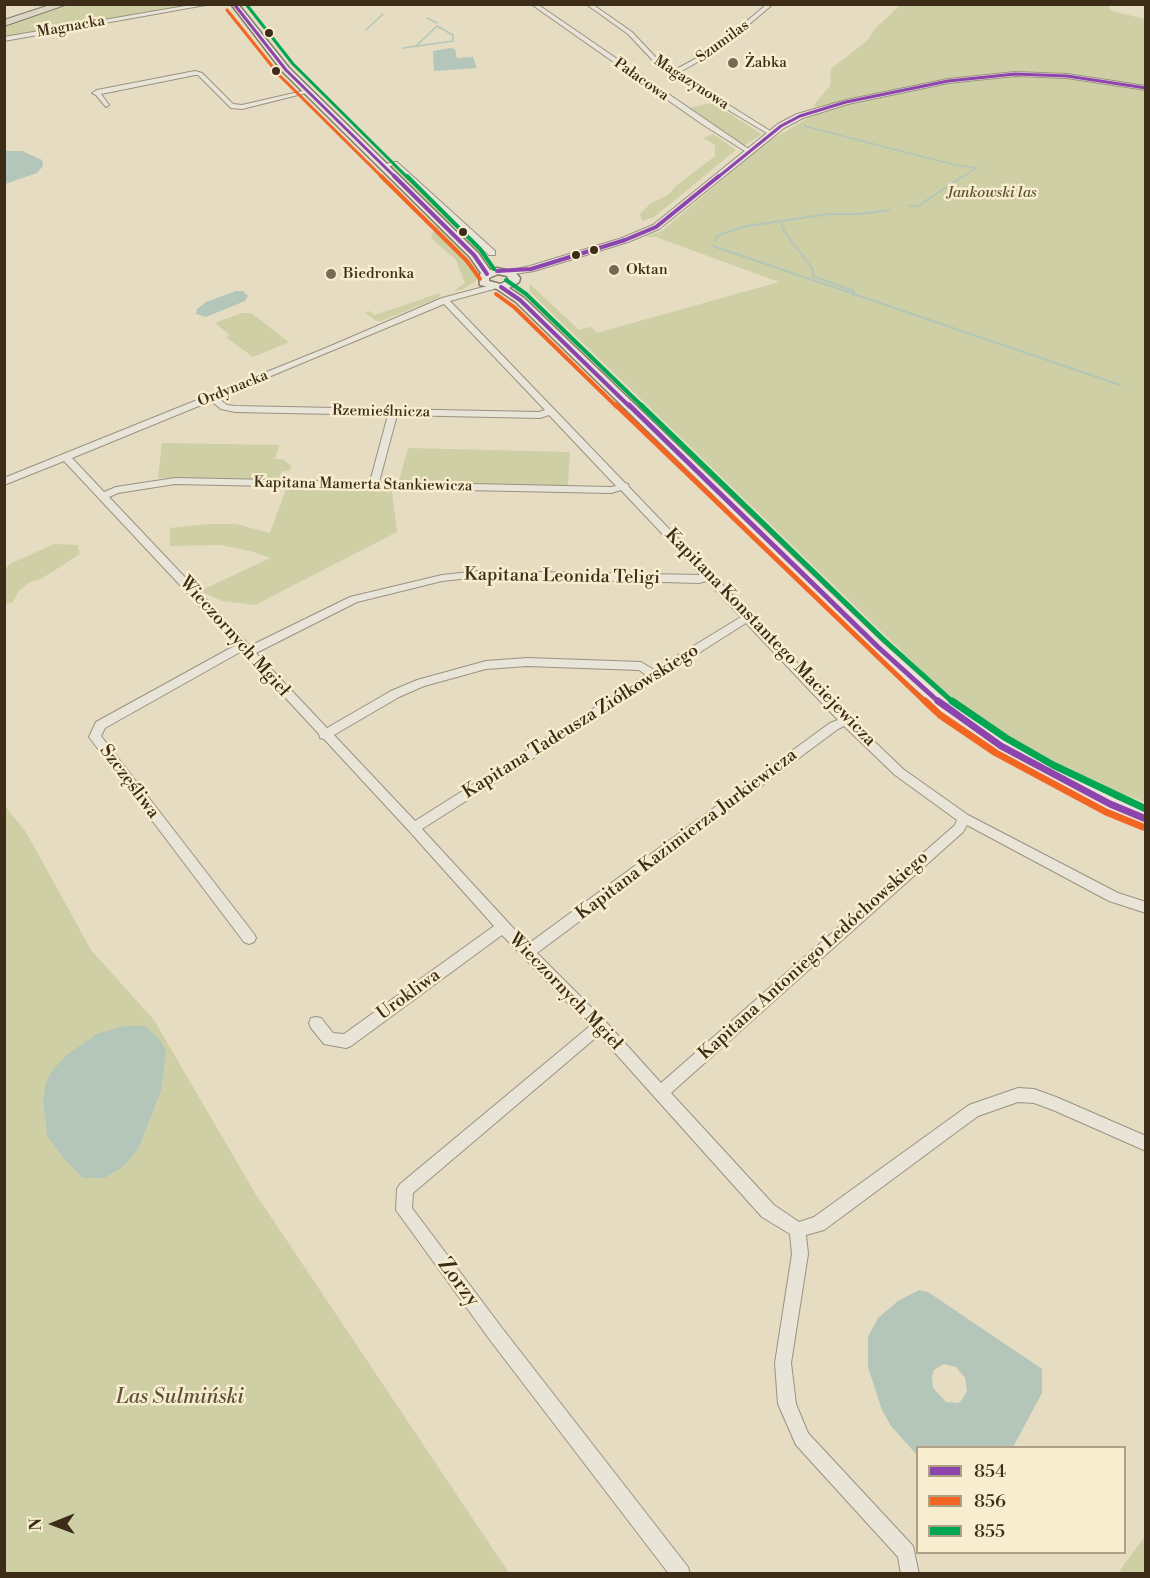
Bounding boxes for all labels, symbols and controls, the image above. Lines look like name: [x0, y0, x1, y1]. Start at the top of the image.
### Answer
street label: Magnacka: [36, 12, 106, 42]
street label: Szumilas: [693, 17, 753, 67]
unlabelled marker: [263, 27, 275, 39]
street label: Magazynowa: [650, 52, 732, 114]
place label: Żabka: [745, 54, 787, 72]
street label: Pałacowa: [610, 55, 672, 105]
marker: Żabka: [726, 56, 740, 70]
unlabelled marker: [270, 65, 282, 77]
park label: Jankowski las: [947, 184, 1037, 202]
unlabelled marker: [457, 226, 469, 238]
unlabelled marker: [588, 244, 600, 256]
unlabelled marker: [570, 249, 582, 261]
place label: Oktan: [626, 261, 668, 279]
marker: Oktan: [607, 263, 621, 277]
place label: Biedronka: [343, 265, 414, 283]
marker: Biedronka: [324, 267, 338, 281]
street label: Ordynacka: [195, 367, 271, 411]
street label: Rzemieślnicza: [332, 402, 430, 422]
street label: Kapitana Mamerta Stankiewicza: [254, 474, 472, 496]
street label: Kapitana Konstantego Maciejewicza: [660, 525, 880, 751]
street label: Kapitana Leonida Teligi: [464, 564, 660, 590]
street label: Wieczornych Mgieł: [174, 572, 294, 702]
street label: Kapitana Tadeusza Ziółkowskiego: [459, 640, 703, 804]
street label: Szczęśliwa: [94, 741, 164, 823]
street label: Kapitana Kazimierza Jurkiewicza: [572, 745, 802, 925]
street label: Kapitana Antoniego Ledóchowskiego: [695, 847, 933, 1065]
street label: Wieczornych Mgieł: [504, 929, 626, 1055]
street label: Urokliwa: [373, 965, 445, 1025]
street label: Zorzy: [431, 1254, 485, 1312]
park label: Las Sulmiński: [116, 1385, 244, 1411]
legend: [916, 1446, 1126, 1554]
text: 854: [974, 1460, 1006, 1483]
text: 856: [974, 1490, 1006, 1513]
north arrow: [24, 1494, 84, 1554]
text: N: [26, 1518, 46, 1531]
text: 855: [974, 1520, 1005, 1543]

